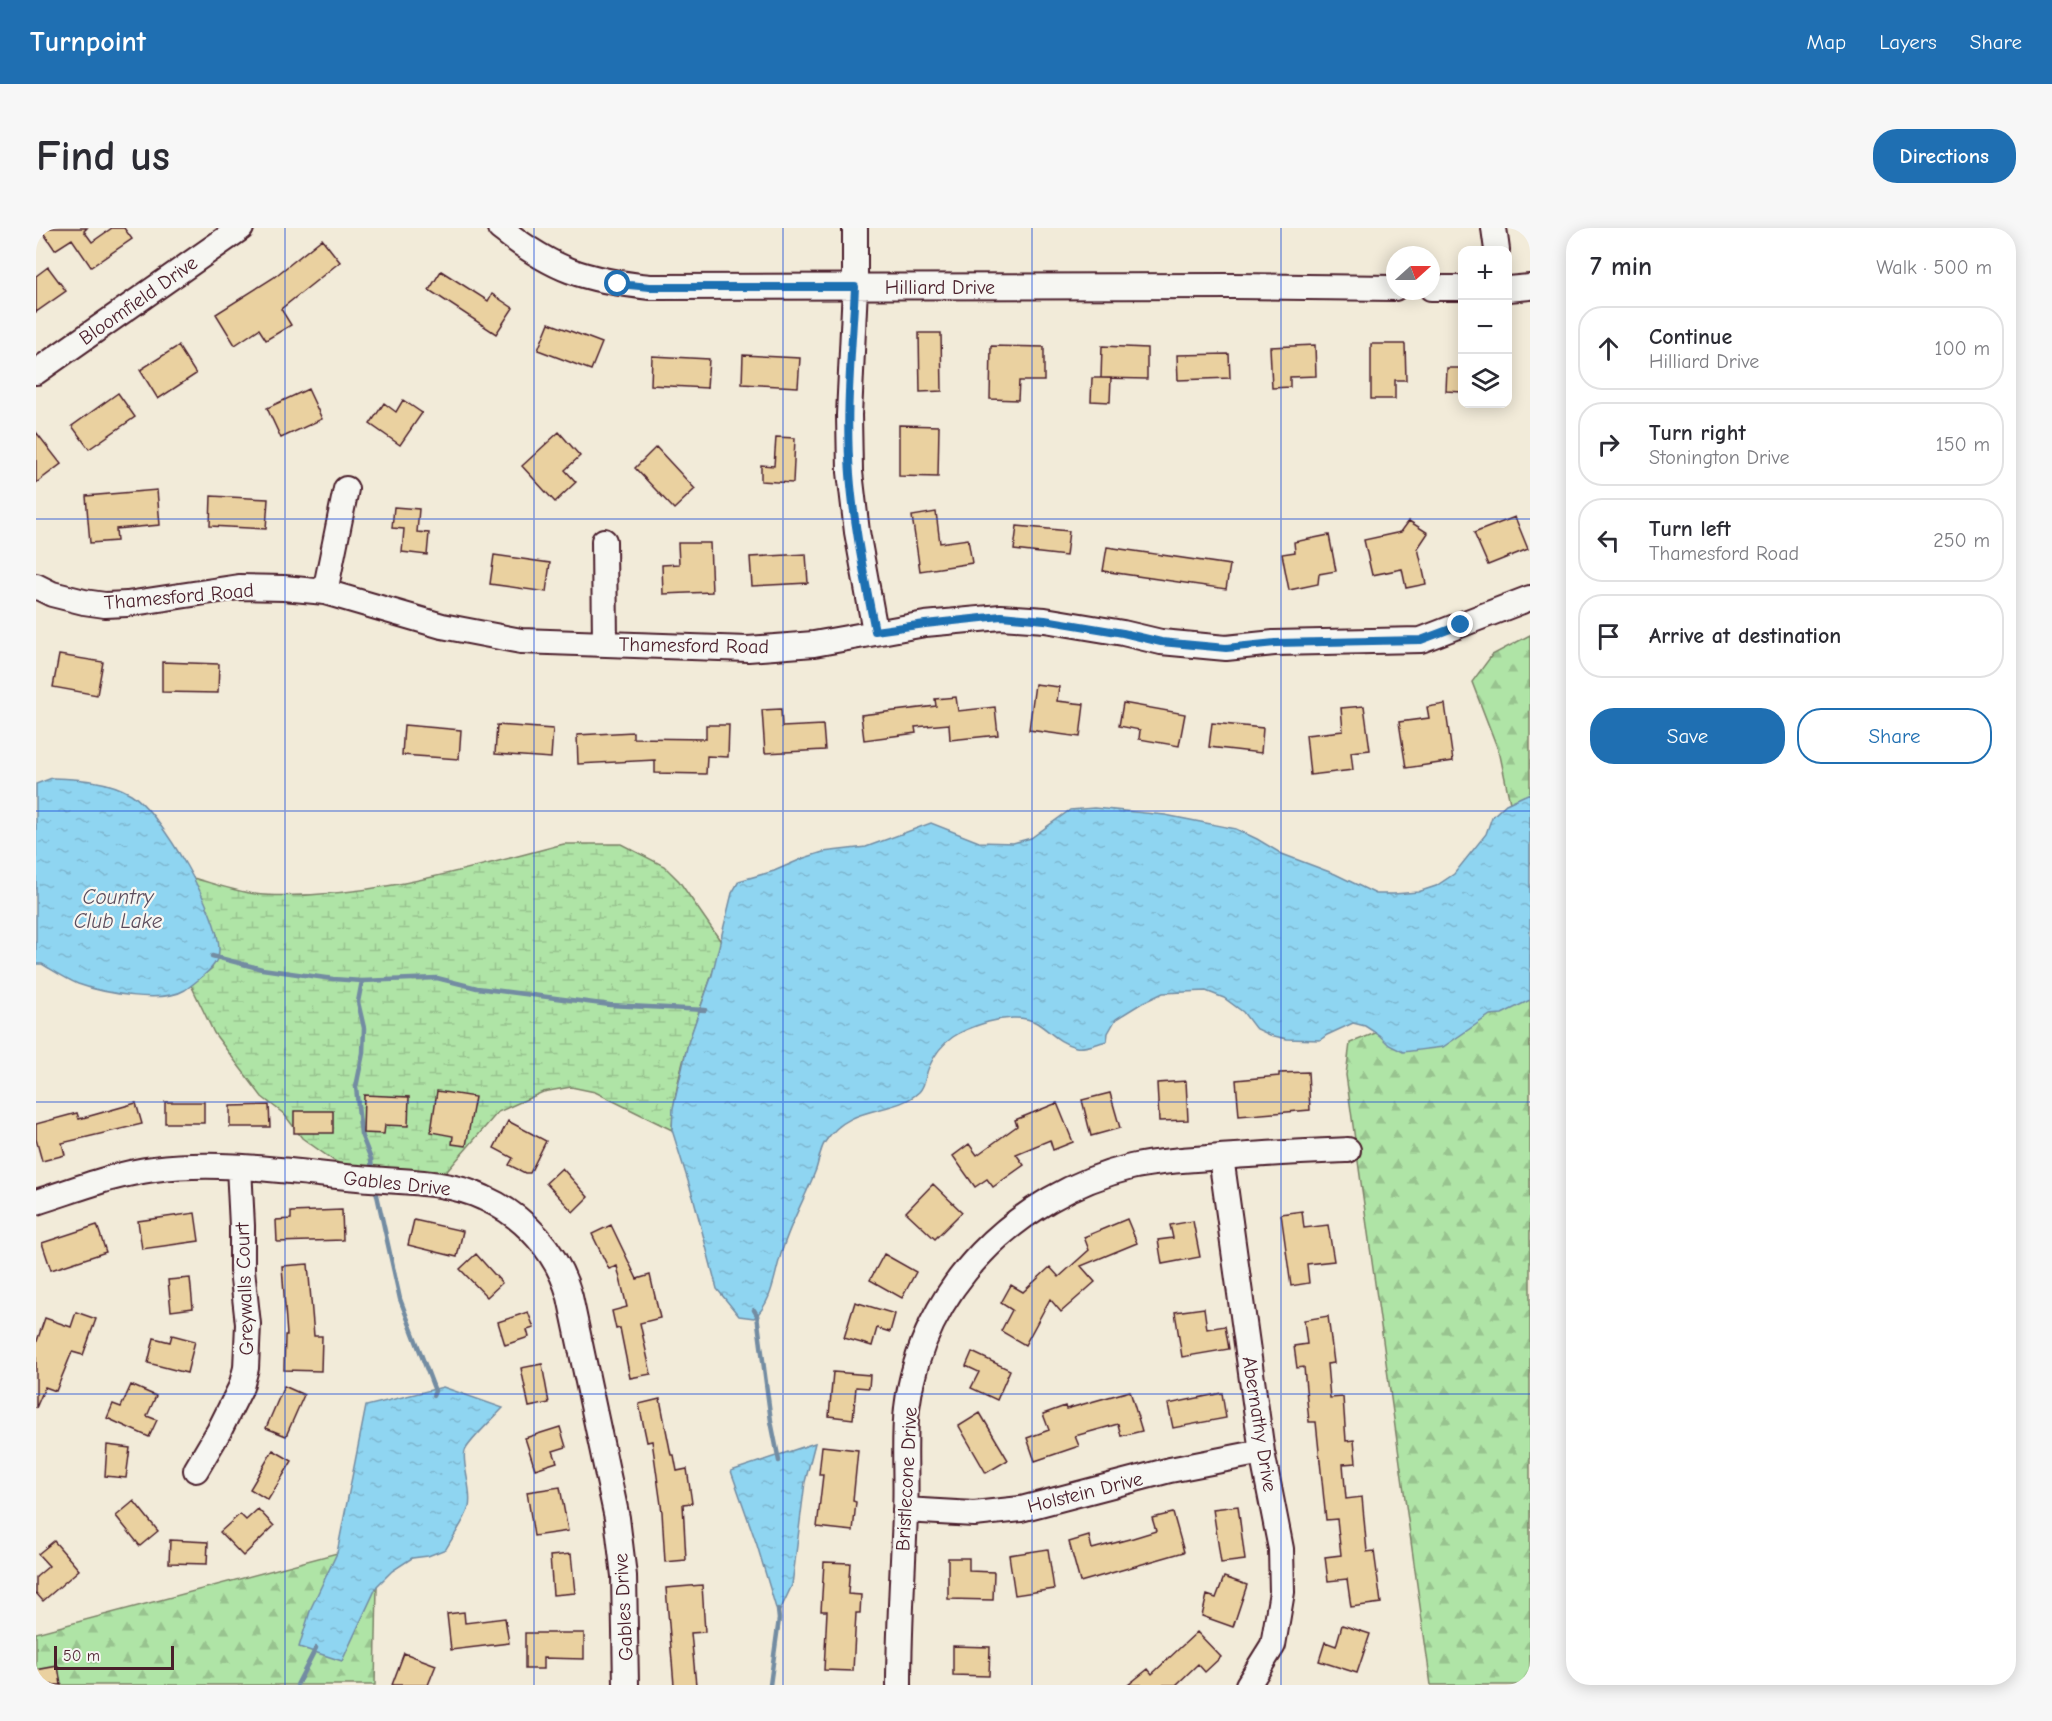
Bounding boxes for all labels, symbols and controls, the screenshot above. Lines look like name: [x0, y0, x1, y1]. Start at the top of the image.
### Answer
text: Turnpoint: [30, 26, 146, 58]
text: Map: [1807, 30, 1846, 54]
text: Layers: [1879, 30, 1937, 54]
text: Share: [1970, 30, 2022, 54]
button: Directions: [1873, 129, 2016, 183]
text: Find us: [36, 132, 170, 181]
north arrow: [1386, 246, 1440, 300]
map controls: [1458, 246, 1512, 408]
button: +: [1458, 246, 1512, 300]
street label: Bloomfield Drive: [75, 251, 202, 350]
text: 7 min: [1590, 252, 1652, 282]
text: Walk · 500 m: [1876, 256, 1992, 279]
route start: [604, 270, 630, 296]
street label: Hilliard Drive: [885, 276, 995, 299]
button: −: [1458, 300, 1512, 354]
text: Continue: [1649, 324, 1732, 350]
icon: ahead: [1592, 332, 1625, 365]
text: 100 m: [1935, 337, 1990, 360]
text: Hilliard Drive: [1649, 350, 1759, 373]
button: layers: [1458, 354, 1512, 408]
text: Turn right: [1649, 420, 1746, 446]
icon: right: [1592, 428, 1625, 461]
text: 150 m: [1936, 433, 1990, 456]
text: Stonington Drive: [1649, 446, 1790, 469]
text: Turn left: [1649, 516, 1731, 542]
icon: left: [1592, 524, 1625, 557]
text: 250 m: [1933, 529, 1990, 552]
text: Thamesford Road: [1649, 542, 1799, 565]
street label: Thamesford Road: [103, 578, 255, 614]
route end: [1447, 611, 1473, 637]
icon: arrive: [1592, 620, 1625, 653]
text: Arrive at destination: [1649, 623, 1841, 649]
street label: Thamesford Road: [619, 633, 769, 658]
button: Save: [1590, 708, 1785, 764]
button: Share: [1797, 708, 1992, 764]
water label: Country Club Lake: [74, 885, 163, 933]
street label: Gables Drive: [342, 1166, 452, 1201]
street label: Greywalls Court: [231, 1221, 258, 1356]
street label: Abernathy Drive: [1237, 1355, 1282, 1493]
street label: Bristlecone Drive: [891, 1406, 922, 1552]
street label: Holstein Drive: [1025, 1467, 1145, 1518]
street label: Gables Drive: [609, 1553, 638, 1661]
scale bar: [54, 1643, 174, 1670]
text: 50 m: [63, 1647, 100, 1665]

